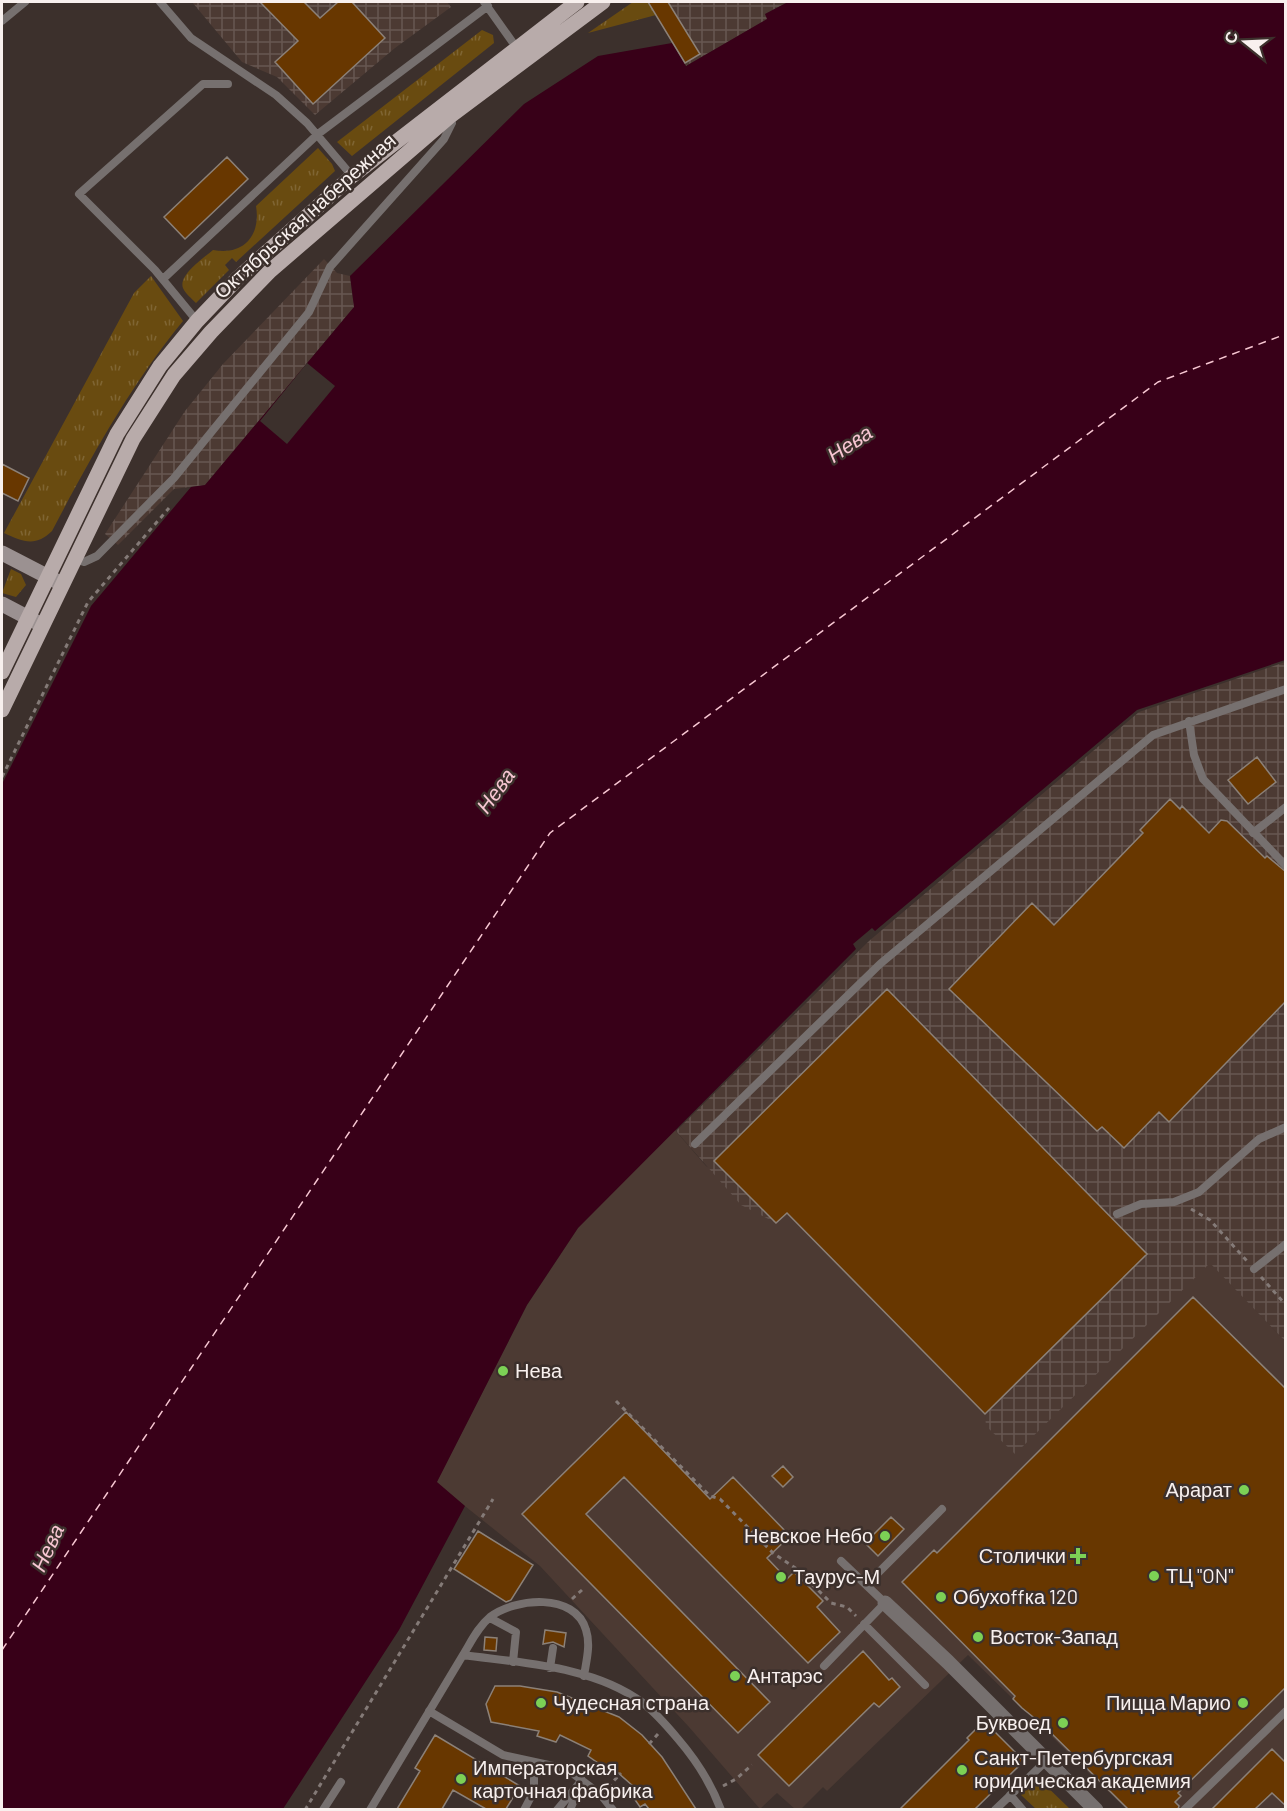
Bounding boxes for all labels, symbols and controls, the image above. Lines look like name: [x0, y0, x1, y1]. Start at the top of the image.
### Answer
north arrow: [1215, 12, 1275, 72]
text: С: [1219, 28, 1241, 46]
street label: Октябрьская набережная: [209, 128, 400, 303]
water label: Нева: [822, 419, 876, 467]
water label: Нева: [470, 763, 519, 817]
place label: Нева: [515, 1358, 563, 1382]
marker: Нева: [496, 1364, 510, 1378]
place label: Арарат: [1165, 1477, 1232, 1501]
marker: Арарат: [1237, 1483, 1251, 1497]
water label: Нева: [25, 1520, 68, 1575]
place label: Невское Небо: [744, 1523, 873, 1547]
marker: Невское Небо: [878, 1529, 892, 1543]
place label: Столички: [979, 1543, 1066, 1567]
marker: Столички: [1071, 1549, 1085, 1563]
place label: ТЦ "ON": [1166, 1563, 1234, 1587]
place label: Таурус-М: [793, 1564, 880, 1588]
marker: ТЦ "ON": [1147, 1569, 1161, 1583]
marker: Таурус-М: [774, 1570, 788, 1584]
place label: Обухоffка 120: [953, 1584, 1078, 1608]
marker: Обухоffка 120: [934, 1590, 948, 1604]
place label: Восток-Запад: [990, 1624, 1118, 1648]
marker: Восток-Запад: [971, 1630, 985, 1644]
place label: Антарэс: [747, 1663, 823, 1687]
marker: Антарэс: [728, 1669, 742, 1683]
place label: Чудесная страна: [553, 1690, 710, 1714]
place label: Пицца Марио: [1106, 1690, 1231, 1714]
marker: Чудесная страна: [534, 1696, 548, 1710]
marker: Пицца Марио: [1236, 1696, 1250, 1710]
place label: Буквоед: [976, 1710, 1051, 1734]
marker: Буквоед: [1056, 1716, 1070, 1730]
place label: Санкт-Петербургская юридическая академия: [974, 1745, 1191, 1792]
place label: Императорская карточная фабрика: [473, 1755, 654, 1802]
marker: Санкт-Петербургская юридическая академия: [955, 1763, 969, 1777]
marker: Императорская карточная фабрика: [454, 1772, 468, 1786]

